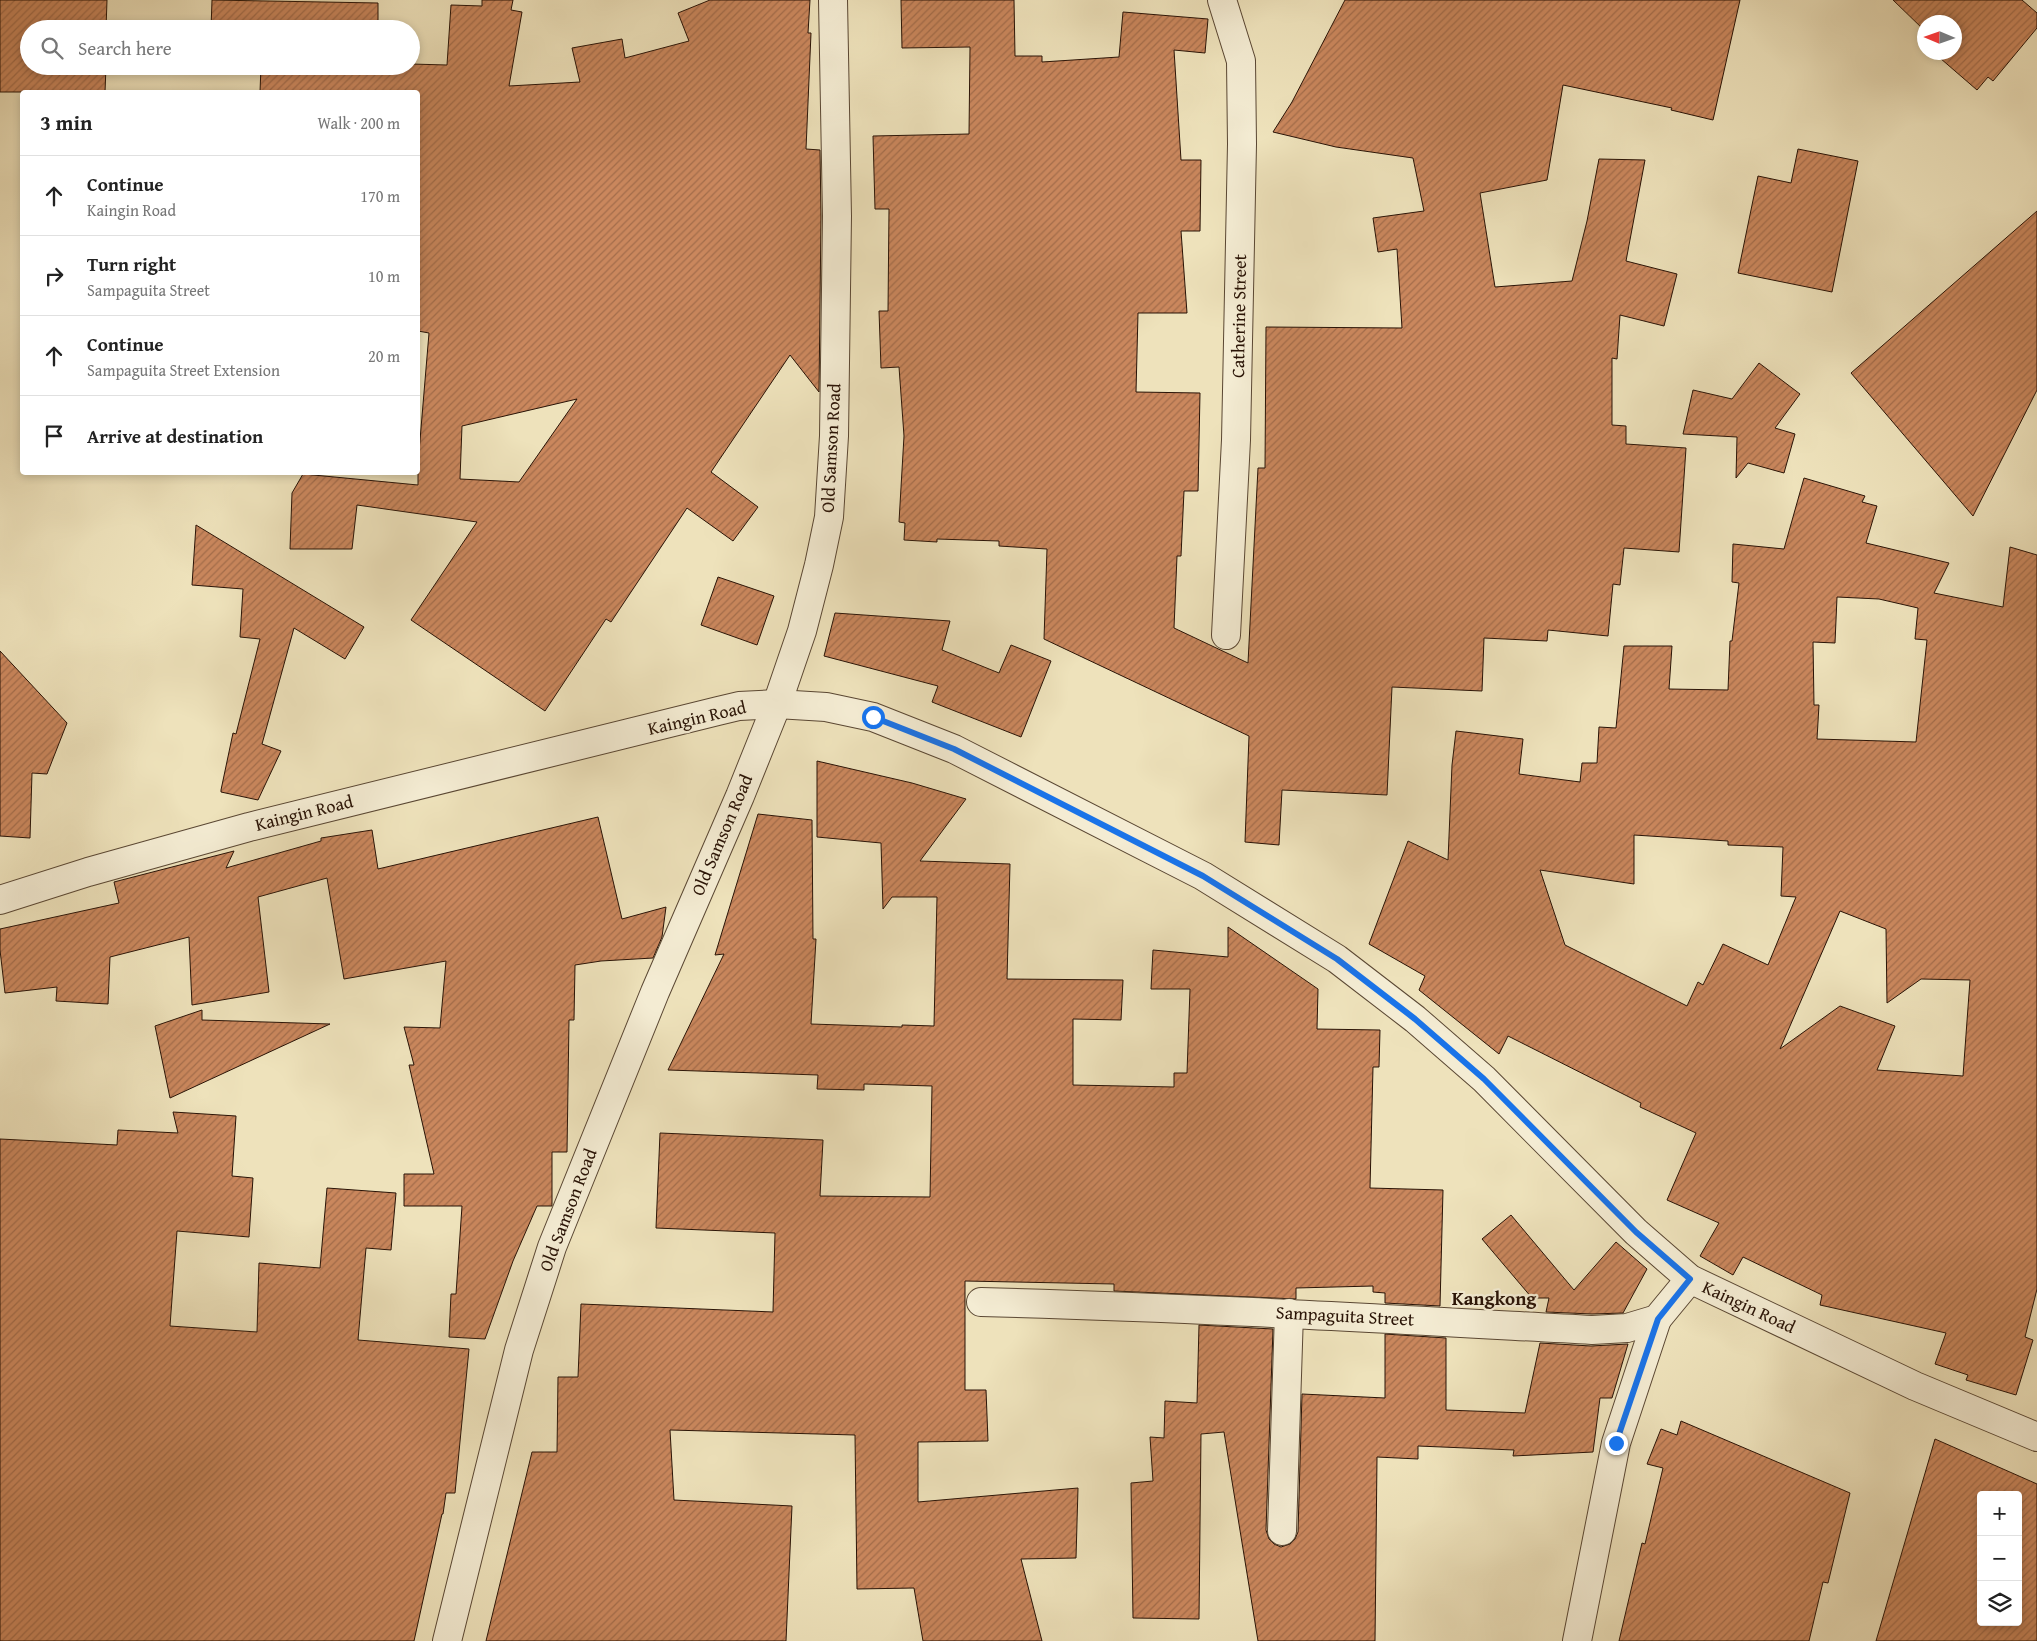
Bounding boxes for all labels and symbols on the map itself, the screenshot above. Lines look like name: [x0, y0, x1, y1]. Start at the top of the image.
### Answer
north arrow: [1917, 15, 1962, 60]
street label: Catherine Street: [1224, 253, 1253, 378]
street label: Old Samson Road: [814, 382, 847, 513]
street label: Kaingin Road: [645, 693, 749, 742]
route start: [862, 706, 885, 729]
street label: Old Samson Road: [684, 770, 759, 900]
street label: Kaingin Road: [252, 787, 356, 838]
street label: Old Samson Road: [532, 1144, 604, 1275]
street label: Kaingin Road: [1698, 1273, 1801, 1340]
district label: Kangkong: [1452, 1284, 1537, 1312]
street label: Sampaguita Street: [1275, 1298, 1415, 1333]
route end: [1605, 1432, 1628, 1455]

